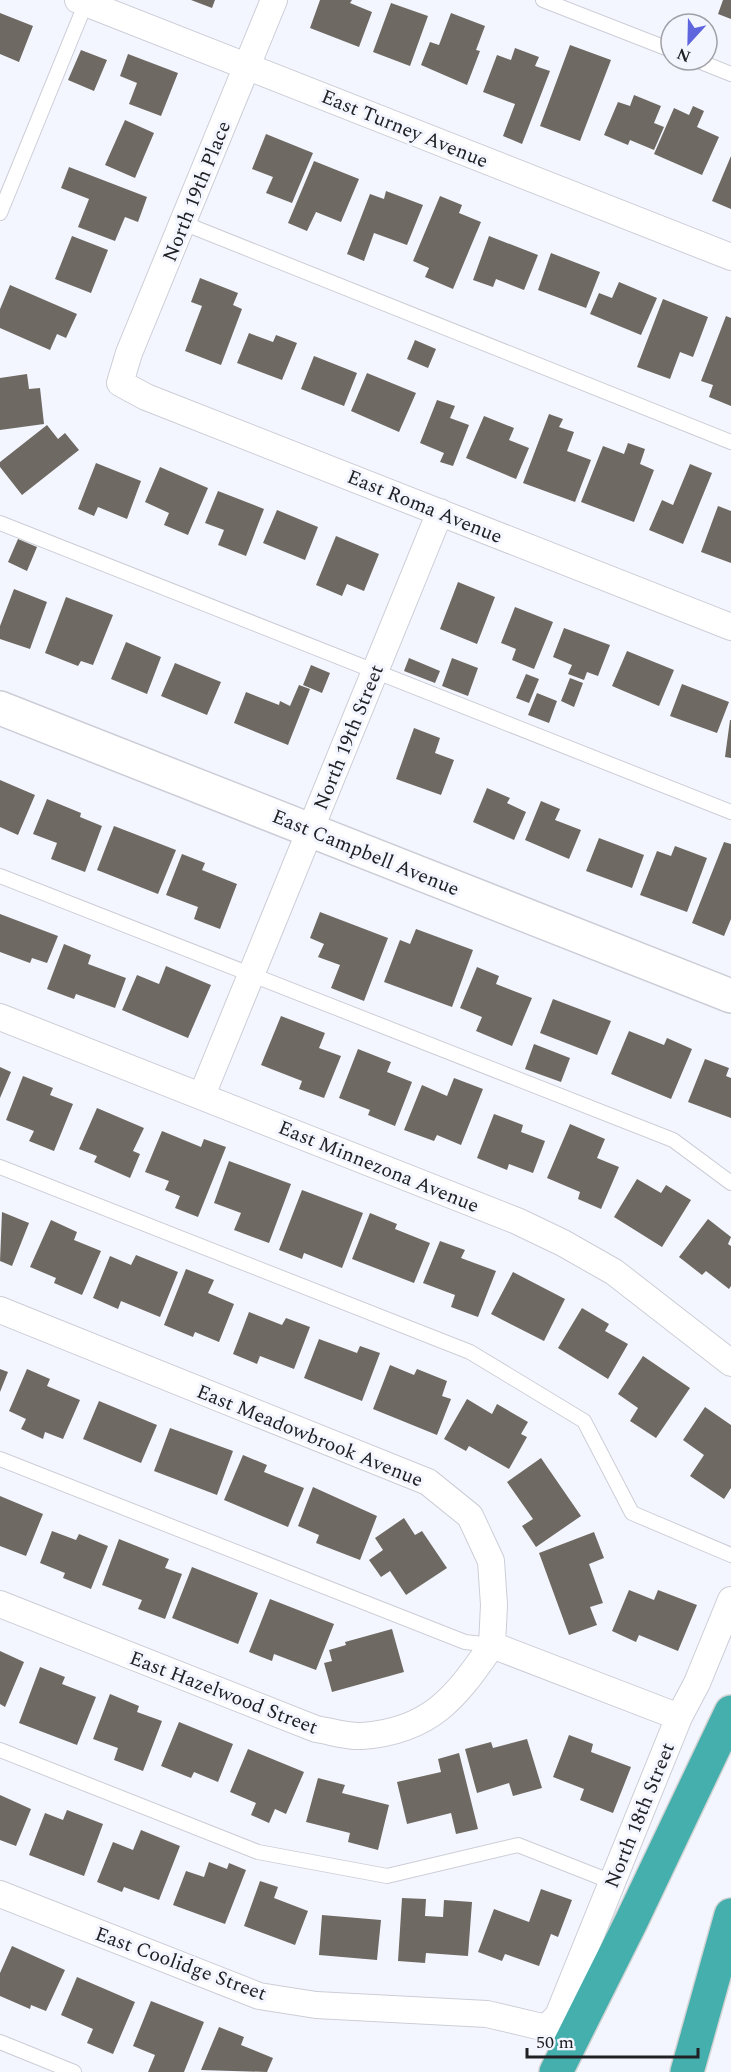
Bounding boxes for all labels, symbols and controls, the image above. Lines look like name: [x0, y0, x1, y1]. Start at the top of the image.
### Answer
north arrow: [659, 12, 719, 72]
text: N: [673, 41, 694, 69]
street label: East Turney Avenue: [317, 82, 493, 176]
street label: North 19th Place: [155, 116, 239, 266]
street label: East Roma Avenue: [342, 462, 507, 552]
street label: North 19th Street: [306, 660, 392, 815]
street label: East Campbell Avenue: [267, 802, 464, 904]
street label: East Minnezona Avenue: [274, 1113, 484, 1221]
street label: East Meadowbrook Avenue: [192, 1377, 427, 1495]
street label: East Hazelwood Street: [125, 1643, 322, 1743]
street label: North 18th Street: [597, 1738, 683, 1893]
street label: East Coolidge Street: [91, 1919, 271, 2009]
scale bar: [527, 2021, 698, 2059]
text: 50 m: [536, 2029, 574, 2056]

